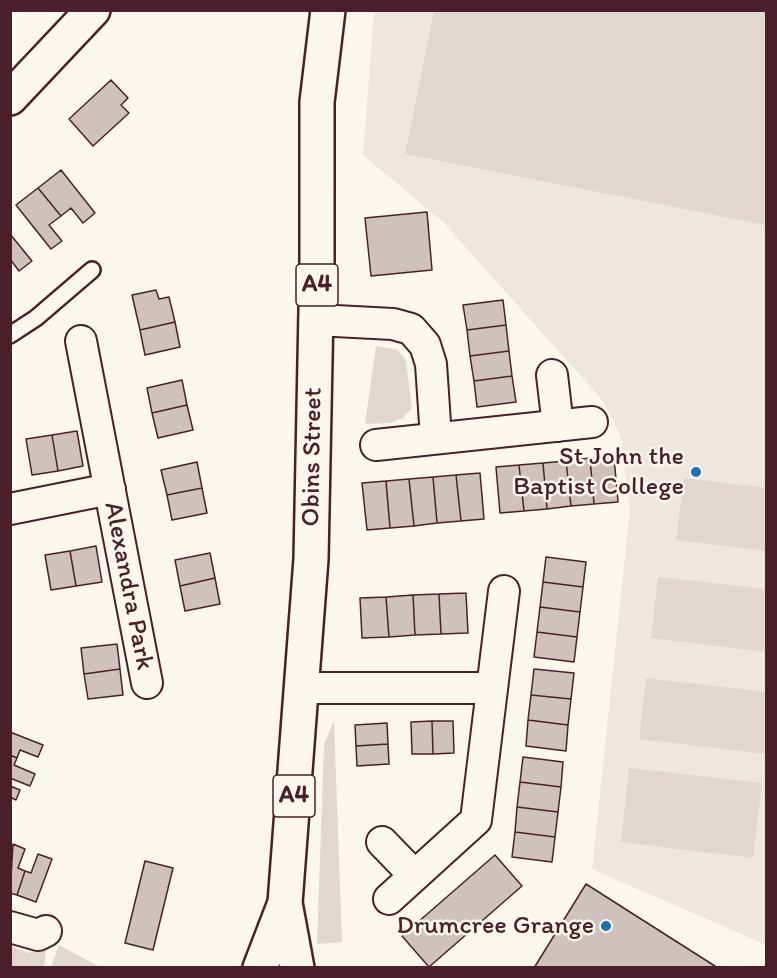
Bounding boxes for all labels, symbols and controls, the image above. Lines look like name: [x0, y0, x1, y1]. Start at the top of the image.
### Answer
road number: A4: [296, 264, 338, 306]
street label: Obins Street: [296, 387, 330, 527]
place label: St John the Baptist College: [513, 441, 684, 502]
marker: St John the Baptist College: [689, 465, 703, 479]
street label: Alexandra Park: [96, 499, 160, 673]
road number: A4: [273, 775, 315, 817]
place label: Drumcree Grange: [397, 910, 594, 942]
marker: Drumcree Grange: [599, 919, 613, 933]

